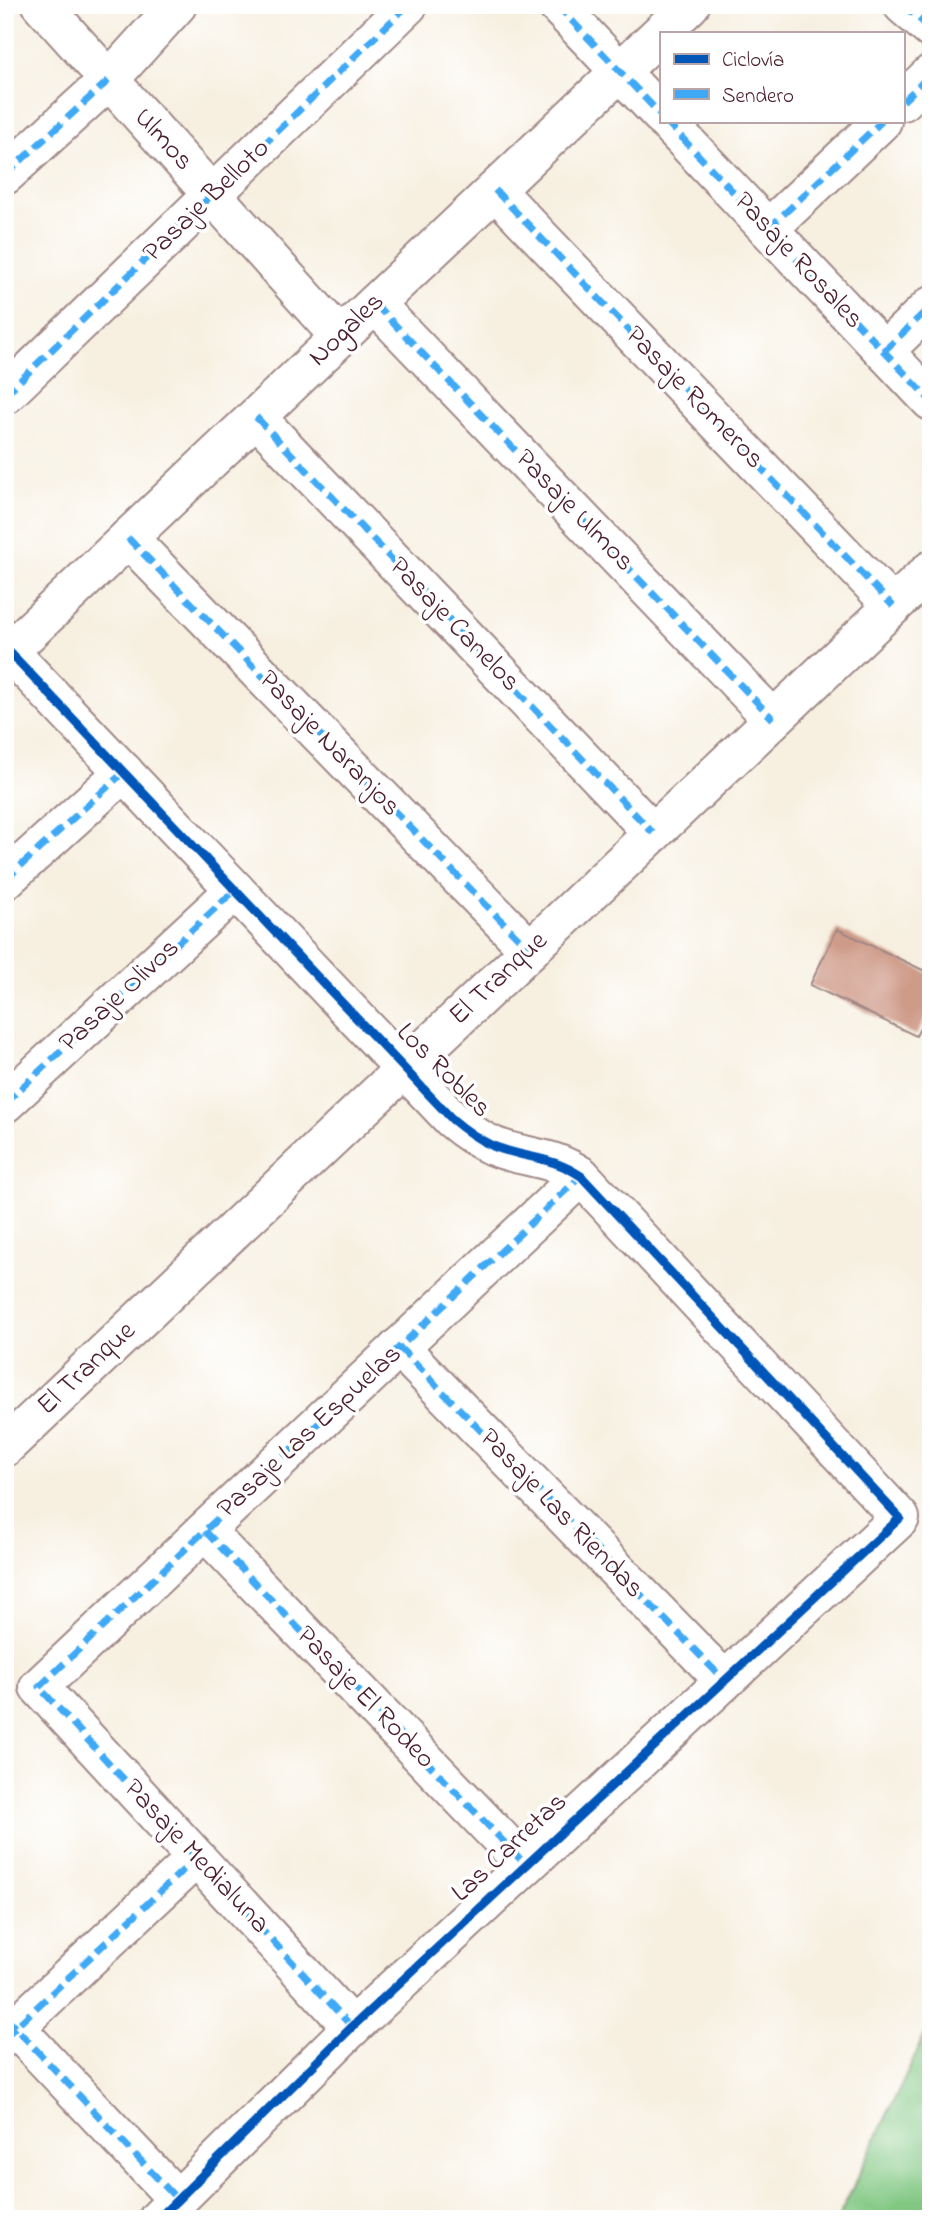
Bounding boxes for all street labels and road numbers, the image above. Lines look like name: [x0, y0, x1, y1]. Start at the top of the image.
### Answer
street label: Ulmos: [123, 99, 203, 181]
street label: Pasaje Belloto: [134, 129, 280, 273]
street label: Pasaje Rosales: [723, 183, 873, 339]
street label: Nogales: [299, 283, 395, 377]
street label: Pasaje Romeros: [615, 317, 773, 479]
street label: Pasaje Ulmos: [505, 440, 643, 582]
street label: Pasaje Canelos: [379, 548, 529, 702]
street label: Pasaje Naranjos: [248, 661, 410, 827]
street label: El Tranque: [440, 922, 558, 1036]
street label: Pasaje Olivos: [50, 929, 190, 1063]
street label: Los Robles: [386, 1014, 500, 1128]
street label: El Tranque: [28, 1312, 146, 1426]
street label: Pasaje Las Espuelas: [208, 1335, 412, 1529]
street label: Pasaje Las Riendas: [469, 1420, 653, 1608]
street label: Pasaje El Rodeo: [286, 1617, 444, 1779]
street label: Pasaje Medialuna: [113, 1770, 279, 1944]
street label: Las Carretas: [443, 1783, 577, 1913]

